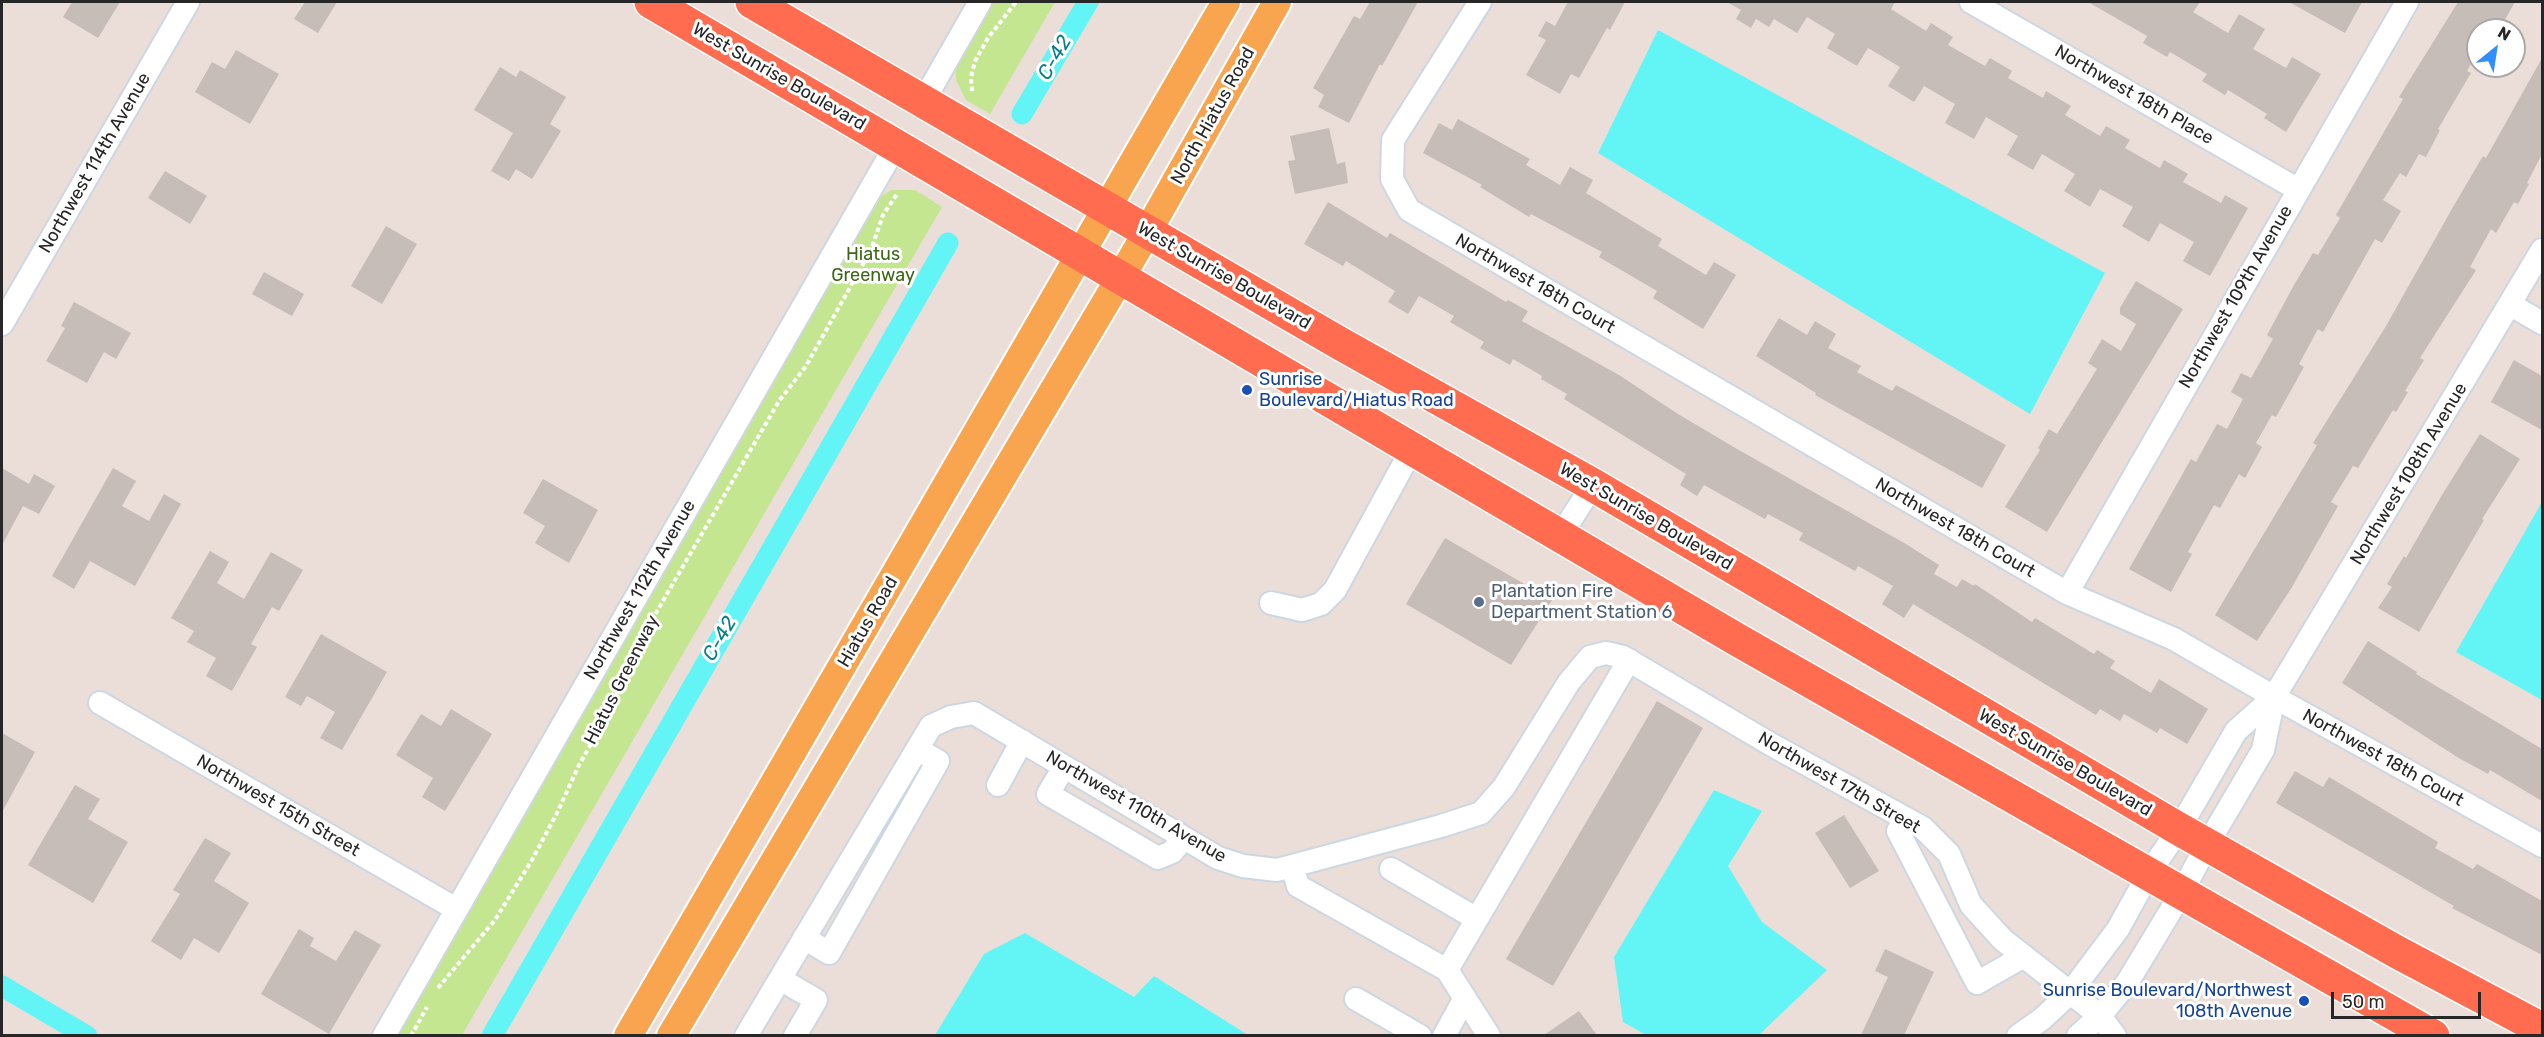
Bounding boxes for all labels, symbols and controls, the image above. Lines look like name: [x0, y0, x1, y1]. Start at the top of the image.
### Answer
street label: West Sunrise Boulevard: [688, 18, 870, 136]
north arrow: [2466, 18, 2526, 78]
text: N: [2495, 23, 2514, 45]
water label: C-42: [1033, 32, 1077, 84]
street label: Northwest 18th Place: [2051, 41, 2217, 149]
street label: North Hiatus Road: [1166, 44, 1260, 188]
street label: Northwest 114th Avenue: [35, 69, 155, 257]
street label: Northwest 109th Avenue: [2175, 202, 2297, 392]
street label: West Sunrise Boulevard: [1133, 217, 1315, 335]
street label: Northwest 18th Court: [1451, 229, 1619, 339]
park label: Hiatus Greenway: [831, 244, 915, 286]
place label: Sunrise Boulevard/Hiatus Road: [1259, 369, 1454, 412]
street label: Northwest 108th Avenue: [2346, 379, 2472, 569]
marker: Sunrise Boulevard/Hiatus Road: [1240, 383, 1254, 397]
street label: West Sunrise Boulevard: [1555, 458, 1737, 576]
street label: Northwest 18th Court: [1871, 473, 2039, 583]
street label: Northwest 112th Avenue: [580, 496, 700, 684]
street label: Hiatus Road: [833, 573, 903, 671]
place label: Plantation Fire Department Station 6: [1491, 581, 1672, 624]
marker: Plantation Fire Department Station 6: [1472, 595, 1486, 609]
street label: Hiatus Greenway: [580, 612, 664, 748]
water label: C-42: [698, 613, 742, 665]
street label: West Sunrise Boulevard: [1974, 704, 2156, 822]
street label: Northwest 18th Court: [2299, 705, 2467, 811]
street label: Northwest 17th Street: [1754, 728, 1924, 838]
street label: Northwest 110th Avenue: [1042, 746, 1230, 868]
street label: Northwest 15th Street: [192, 750, 364, 862]
place label: Sunrise Boulevard/Northwest 108th Avenue: [2043, 980, 2292, 1022]
scale bar: [2334, 980, 2484, 1018]
text: 50 m: [2342, 991, 2385, 1013]
marker: Sunrise Boulevard/Northwest 108th Avenue: [2297, 994, 2311, 1008]

